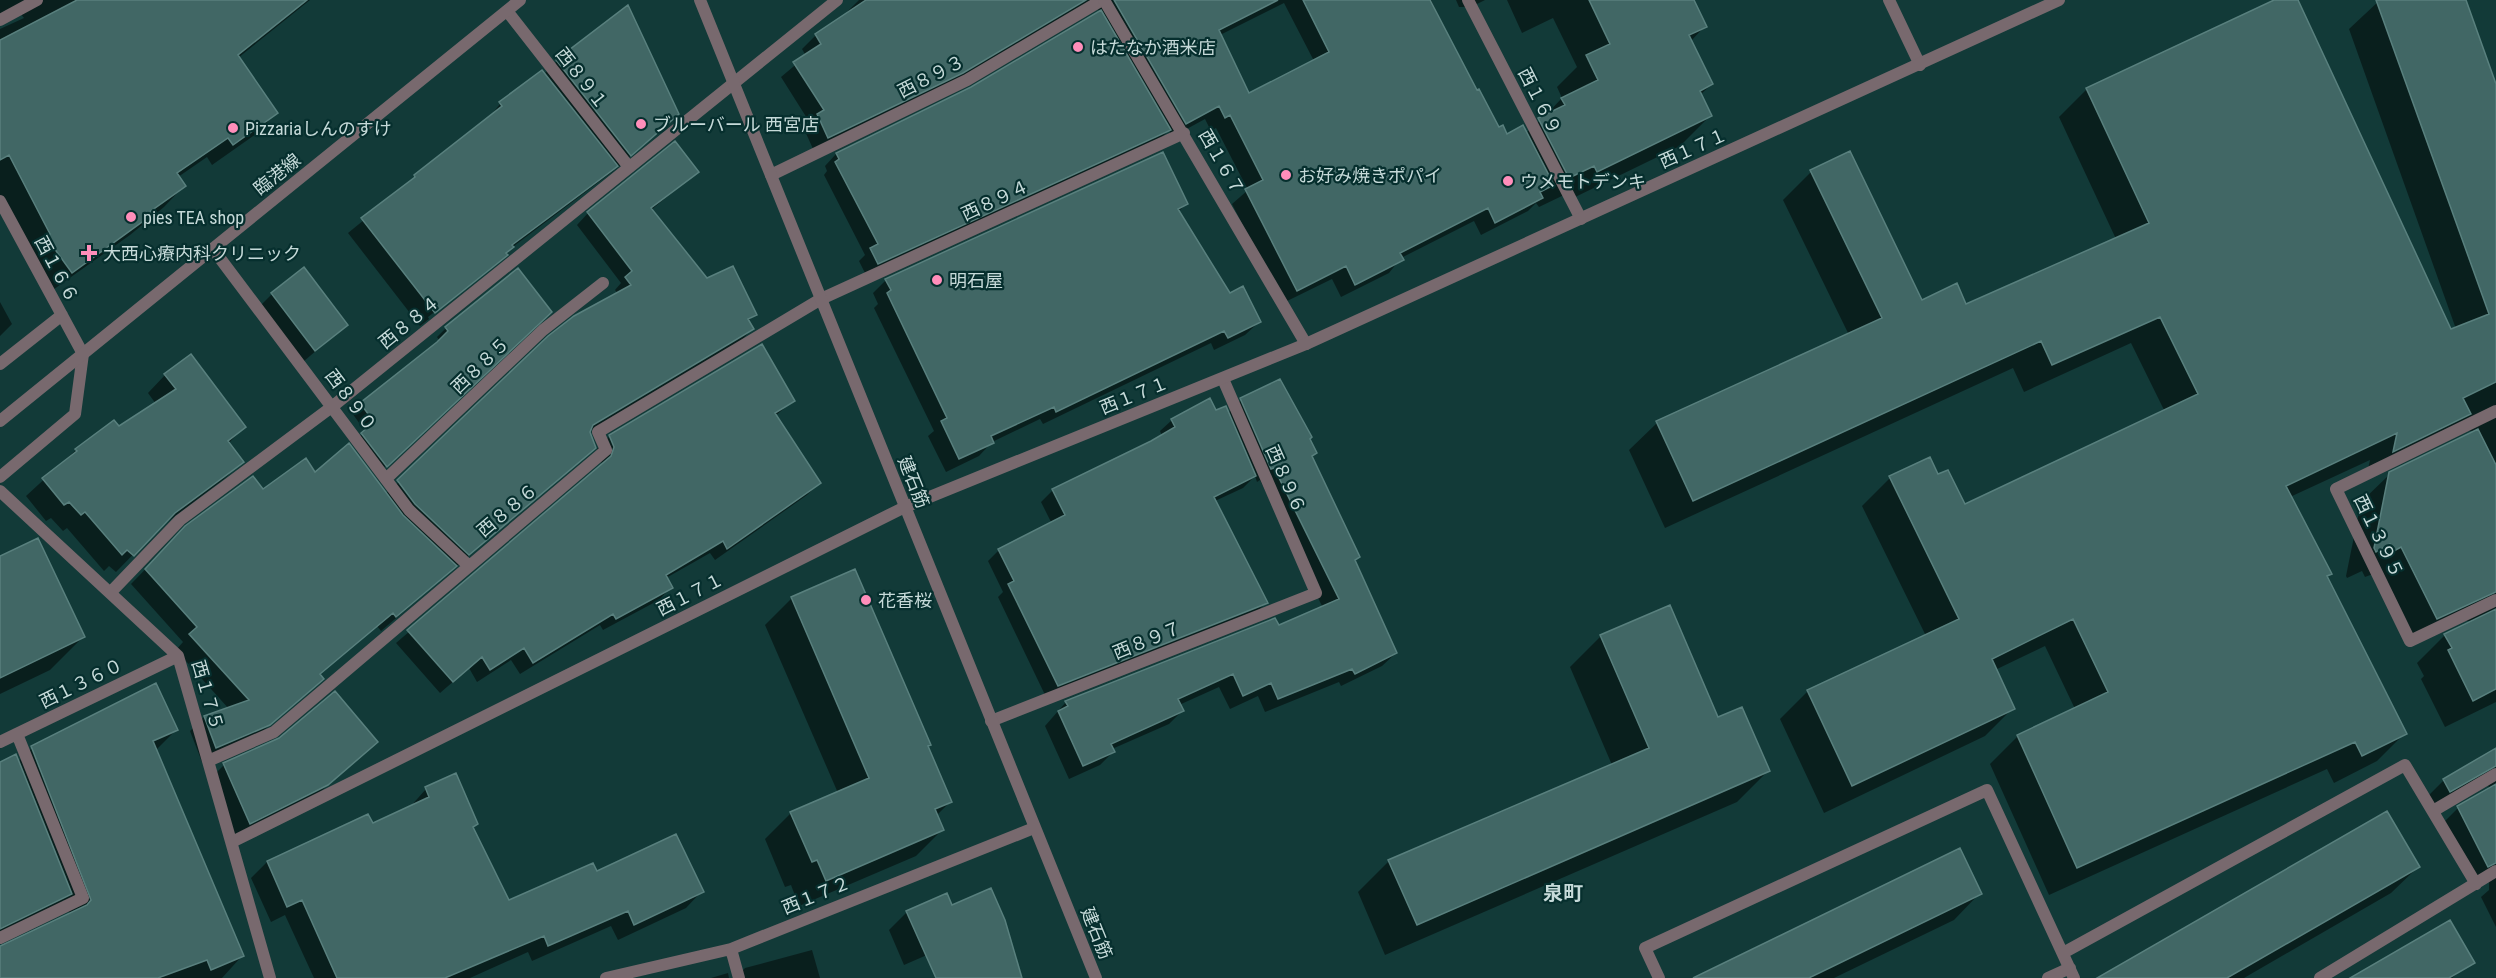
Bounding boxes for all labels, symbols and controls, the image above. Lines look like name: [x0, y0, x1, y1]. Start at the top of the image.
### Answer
place label: はたなか酒米店: [1090, 37, 1216, 58]
marker: はたなか酒米店: [1071, 40, 1085, 54]
street label: 西８９１: [552, 43, 612, 113]
street label: 西８９３: [894, 50, 968, 102]
street label: 西１６９: [1514, 64, 1566, 138]
place label: ブルーバール 西宮店: [653, 114, 819, 135]
marker: ブルーバール 西宮店: [634, 117, 648, 131]
place label: Pizzariaしんのすけ: [245, 118, 392, 139]
marker: Pizzariaしんのすけ: [226, 121, 240, 135]
street label: 西１７１: [1656, 124, 1730, 172]
street label: 西１６７: [1195, 126, 1249, 198]
street label: 臨港線: [249, 149, 305, 199]
place label: お好み焼きポパイ: [1298, 165, 1442, 186]
marker: お好み焼きポパイ: [1279, 168, 1293, 182]
place label: ウメモトデンキ: [1520, 171, 1646, 192]
marker: ウメモトデンキ: [1501, 174, 1515, 188]
street label: 西８９４: [958, 175, 1032, 225]
place label: pies TEA shop: [143, 207, 244, 228]
marker: pies TEA shop: [124, 210, 138, 224]
street label: 西１６６: [31, 232, 83, 306]
place label: 大西心療内科クリニック: [103, 243, 301, 264]
marker: 大西心療内科クリニック: [80, 244, 98, 262]
place label: 明石屋: [949, 270, 1003, 291]
marker: 明石屋: [930, 273, 944, 287]
street label: 西８８４: [374, 291, 444, 353]
street label: 西８８５: [447, 332, 513, 398]
street label: 西８９０: [321, 365, 381, 435]
street label: 西１７１: [1097, 372, 1171, 418]
street label: 西８９６: [1262, 442, 1310, 516]
street label: 建石筋: [894, 453, 934, 511]
street label: 西８８６: [473, 479, 541, 541]
street label: 西１３９５: [2350, 491, 2408, 581]
street label: 西１７１: [653, 568, 727, 620]
place label: 花香桜: [878, 590, 932, 611]
marker: 花香桜: [859, 593, 873, 607]
street label: 西８９７: [1110, 617, 1184, 663]
street label: 西１３６０: [36, 654, 126, 712]
street label: 西１７５: [188, 658, 228, 732]
street label: 西１７２: [779, 872, 853, 918]
district label: 泉町: [1543, 881, 1583, 905]
street label: 建石筋: [1077, 904, 1117, 962]

